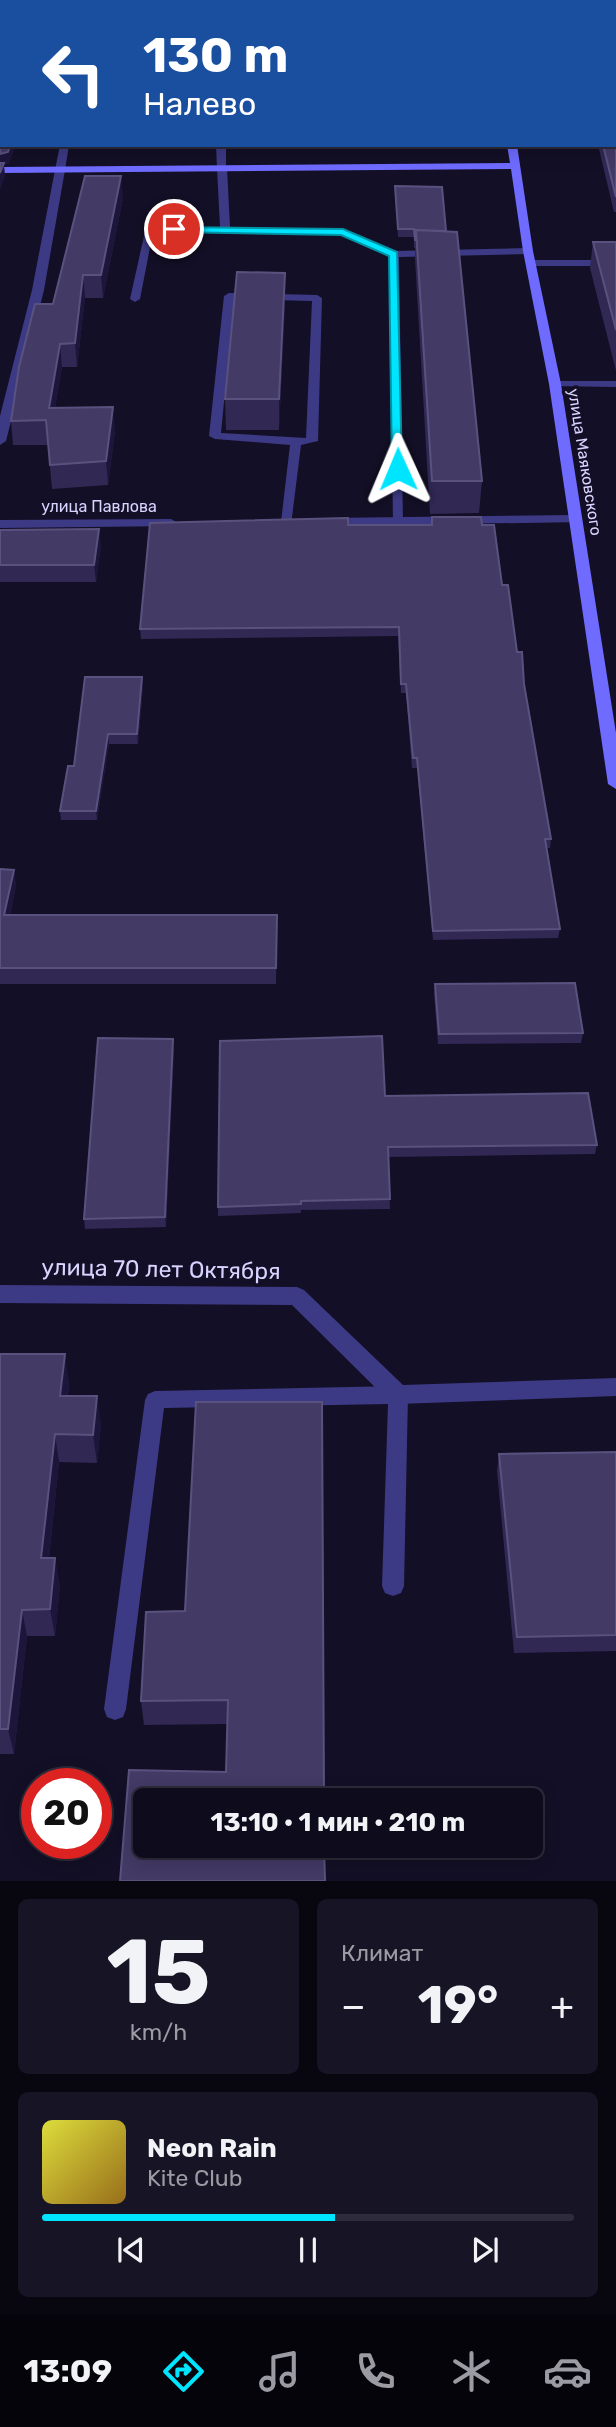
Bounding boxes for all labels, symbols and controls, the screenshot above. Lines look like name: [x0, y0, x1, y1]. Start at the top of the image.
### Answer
text: 130 m: [143, 26, 288, 84]
icon: left: [28, 28, 119, 119]
text: Налево: [143, 85, 256, 123]
pin: [144, 199, 204, 259]
icon: arrive: [155, 210, 193, 248]
street label: улица Маяковского: [564, 387, 606, 537]
position arrow: [361, 432, 435, 506]
street label: улица Павлова: [41, 497, 157, 516]
street label: улица 70 лет Октября: [41, 1253, 281, 1285]
speed limit sign: 20: [21, 1768, 112, 1859]
text: 13:10 · 1 мин · 210 m: [211, 1807, 465, 1838]
text: 15: [106, 1918, 211, 2026]
text: Климат: [341, 1939, 423, 1967]
text: 19°: [418, 1974, 498, 2036]
text: −: [341, 1983, 366, 2029]
text: +: [550, 1983, 574, 2029]
text: km/h: [130, 2018, 187, 2046]
text: Neon Rain: [147, 2133, 277, 2164]
text: Kite Club: [147, 2164, 242, 2192]
icon: previous: [112, 2231, 150, 2269]
icon: pause: [289, 2231, 327, 2269]
icon: next: [466, 2231, 504, 2269]
icon: directions: [159, 2347, 208, 2396]
icon: music: [255, 2347, 304, 2396]
icon: phone: [351, 2347, 400, 2396]
icon: climate: [447, 2347, 496, 2396]
icon: car: [543, 2347, 592, 2396]
text: 13:09: [24, 2352, 112, 2390]

